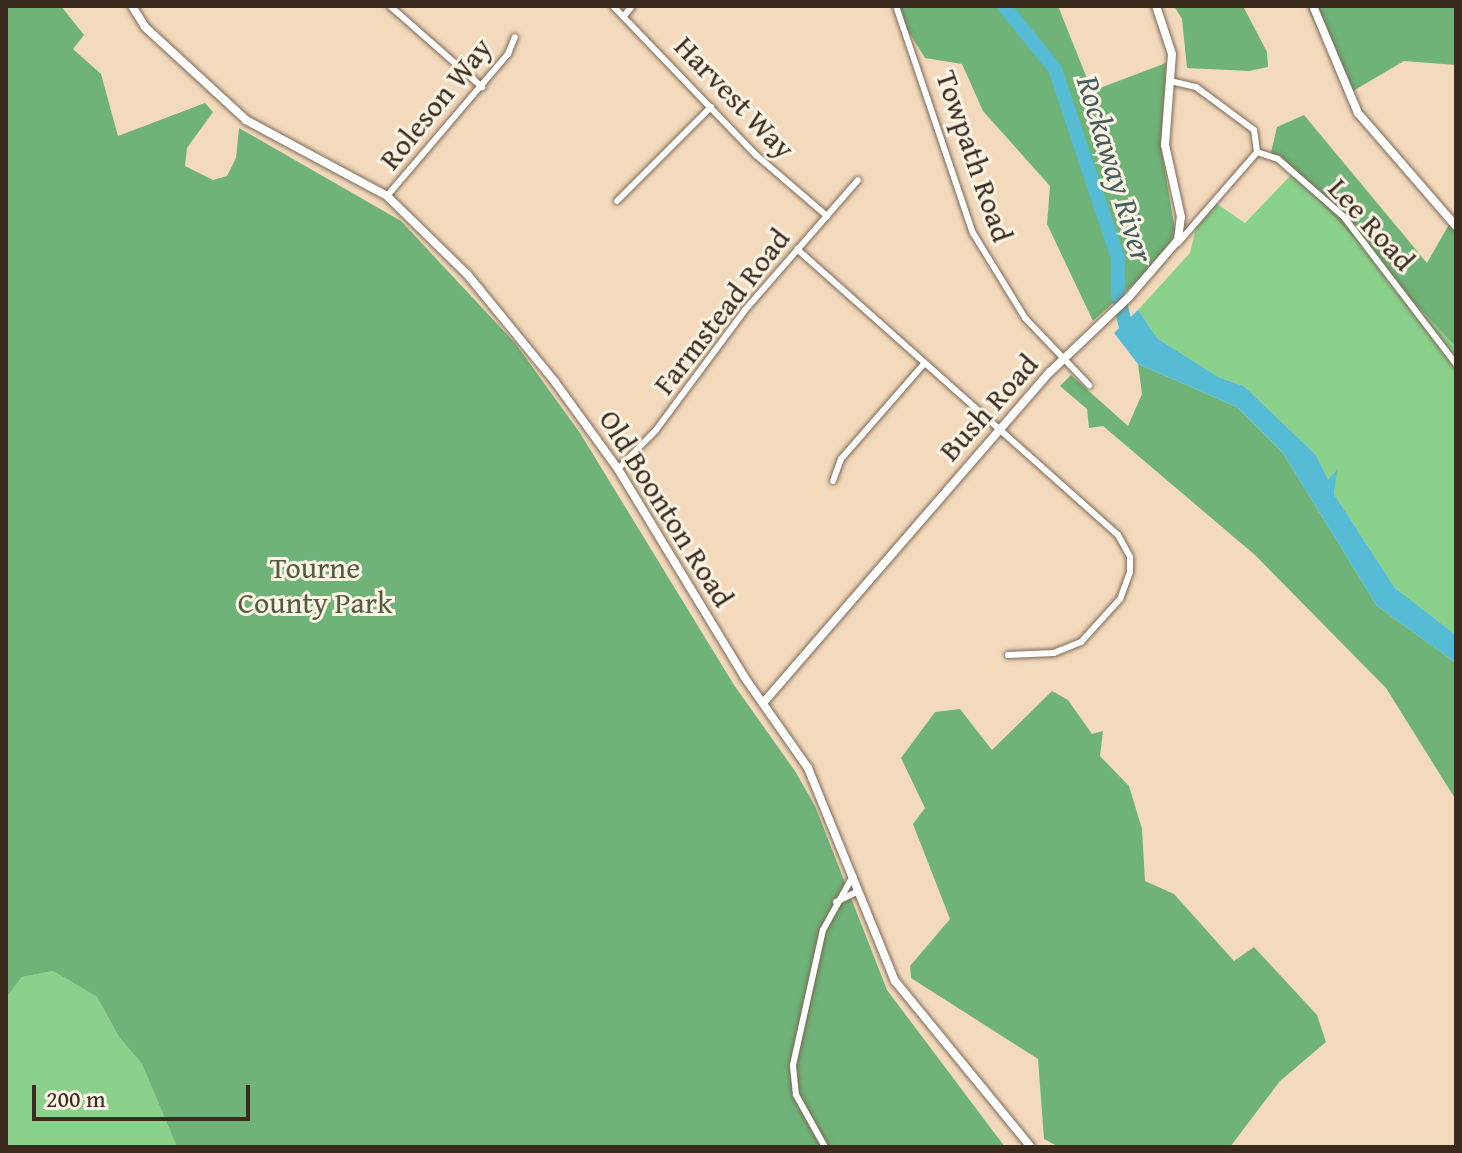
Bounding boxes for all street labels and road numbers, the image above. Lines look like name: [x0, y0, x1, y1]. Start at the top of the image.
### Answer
street label: Harvest Way: [667, 28, 803, 166]
street label: Roleson Way: [371, 30, 499, 176]
street label: Towpath Road: [929, 66, 1021, 246]
street label: Lee Road: [1321, 170, 1423, 278]
street label: Farmstead Road: [645, 221, 797, 401]
street label: Bush Road: [931, 346, 1045, 468]
street label: Old Boonton Road: [592, 403, 742, 613]

